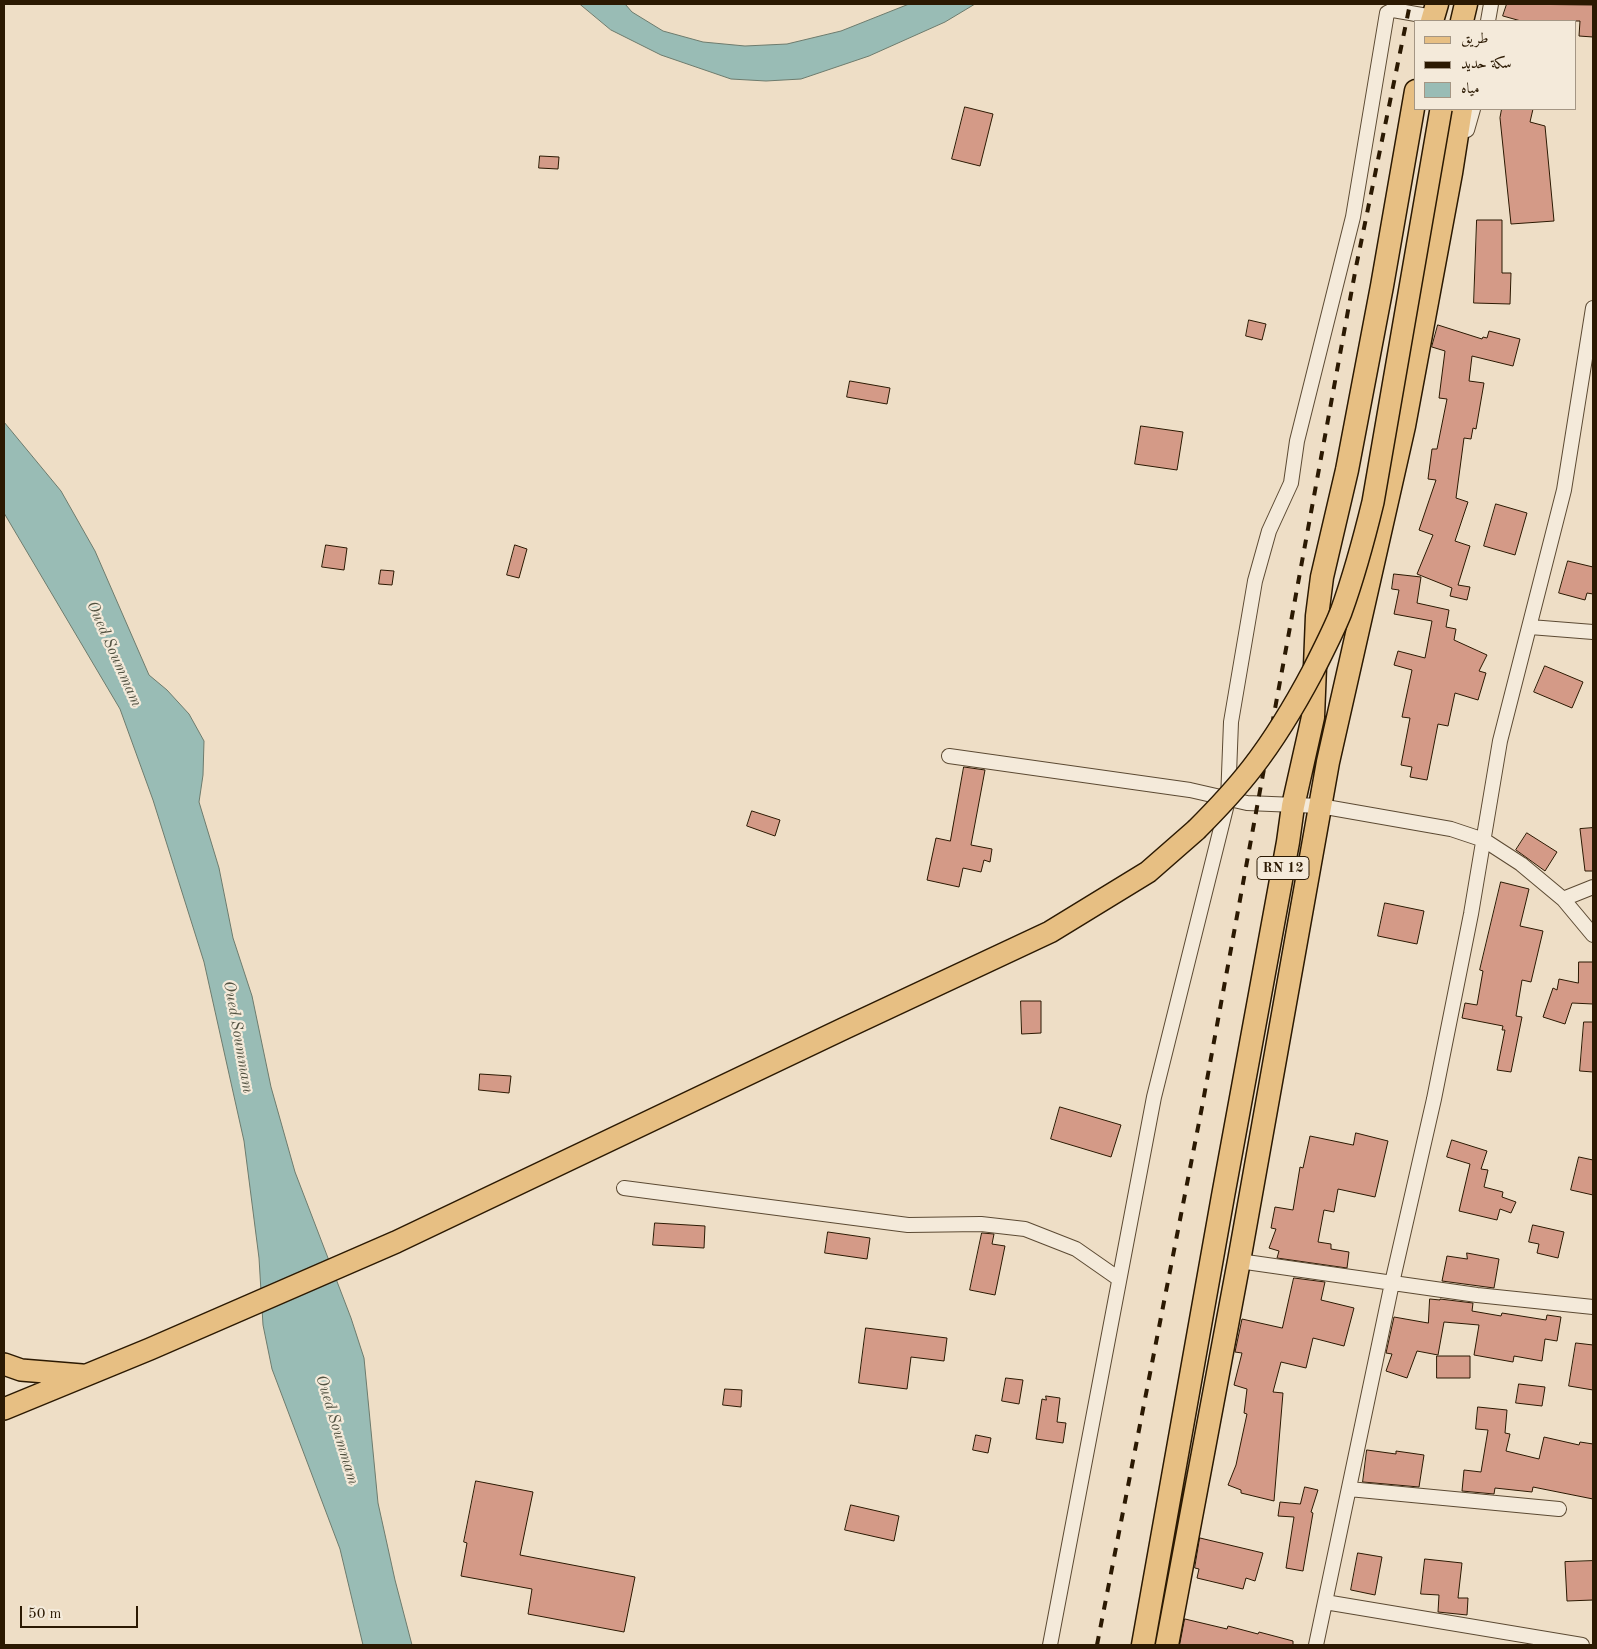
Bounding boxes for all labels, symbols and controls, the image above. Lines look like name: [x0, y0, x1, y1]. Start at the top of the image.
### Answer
legend: [1414, 20, 1577, 110]
text: طريق: [1461, 32, 1488, 47]
text: سكة حديد: [1461, 57, 1512, 72]
text: مياه: [1461, 82, 1479, 97]
water label: Oued Soummam: [82, 598, 146, 710]
road number: RN 12: [1257, 856, 1309, 880]
water label: Oued Soummam: [219, 979, 257, 1095]
water label: Oued Soummam: [311, 1373, 363, 1487]
scale bar: [22, 1596, 140, 1628]
text: 50 m: [28, 1607, 62, 1622]

